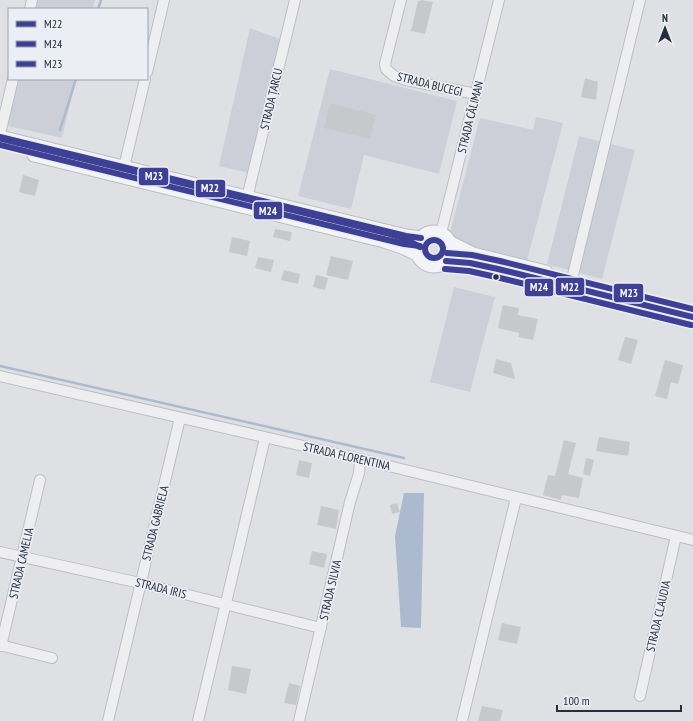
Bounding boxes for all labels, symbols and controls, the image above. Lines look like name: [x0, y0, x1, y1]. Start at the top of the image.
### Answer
legend: [8, 8, 148, 80]
north arrow: [645, 8, 685, 48]
text: N: [662, 11, 668, 25]
text: M22: [44, 16, 62, 31]
text: M24: [44, 36, 63, 51]
text: M23: [44, 56, 62, 71]
street label: STRADA ȚARCU: [257, 67, 285, 131]
street label: STRADA BUCEGI: [396, 69, 464, 99]
street label: STRADA CĂLIMAN: [454, 79, 486, 155]
line badge: M23: [138, 167, 169, 186]
text: M23: [145, 169, 163, 183]
line badge: M22: [195, 179, 226, 198]
text: M22: [201, 181, 219, 195]
line badge: M24: [253, 201, 283, 220]
text: M24: [259, 204, 278, 218]
unlabelled marker: [491, 272, 501, 282]
line badge: M22: [555, 277, 585, 296]
line badge: M24: [524, 278, 554, 297]
text: M24: [530, 280, 549, 294]
text: M22: [561, 280, 579, 294]
line badge: M23: [613, 283, 644, 303]
text: M23: [620, 286, 638, 300]
street label: STRADA FLORENTINA: [302, 439, 392, 473]
street label: STRADA GABRIELA: [138, 483, 172, 562]
street label: STRADA CAMELIA: [6, 526, 37, 600]
street label: STRADA SILVIA: [316, 558, 344, 622]
street label: STRADA IRIS: [134, 574, 188, 602]
street label: STRADA CLAUDIA: [643, 579, 674, 653]
scale bar: [557, 687, 681, 713]
text: 100 m: [563, 693, 590, 708]

